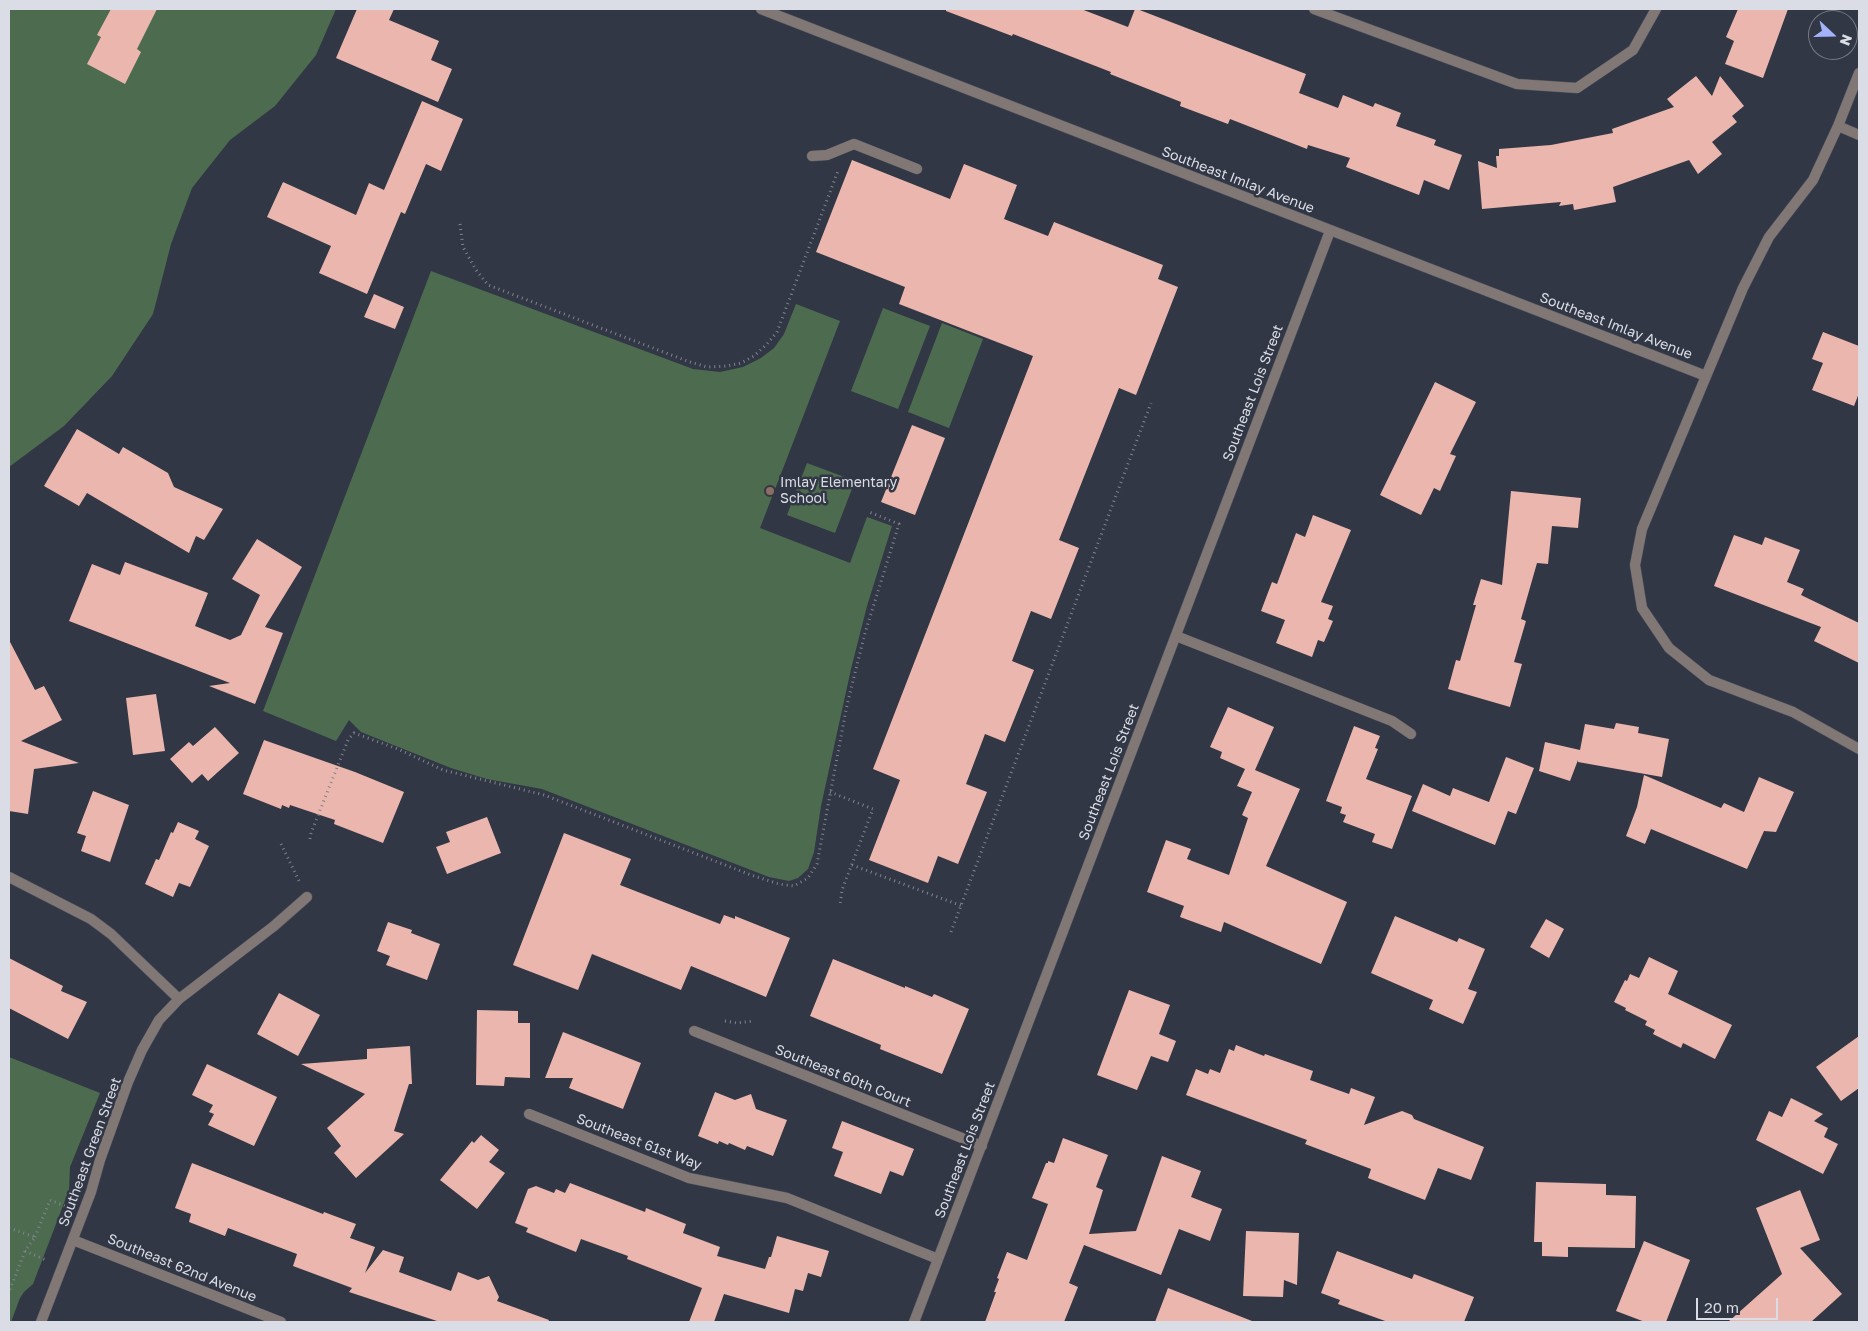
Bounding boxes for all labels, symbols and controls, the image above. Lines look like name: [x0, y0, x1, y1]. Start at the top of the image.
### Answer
north arrow: [1808, 10, 1858, 60]
text: N: [1837, 32, 1856, 48]
street label: Southeast Imlay Avenue: [1159, 143, 1317, 217]
street label: Southeast Imlay Avenue: [1537, 289, 1695, 363]
street label: Southeast Lois Street: [1219, 322, 1287, 464]
place label: Imlay Elementary School: [780, 475, 897, 508]
marker: Imlay Elementary School: [764, 485, 776, 497]
street label: Southeast Lois Street: [1075, 701, 1143, 843]
street label: Southeast 60th Court: [773, 1041, 913, 1111]
street label: Southeast Green Street: [55, 1075, 125, 1229]
street label: Southeast Lois Street: [931, 1079, 999, 1221]
street label: Southeast 61st Way: [574, 1110, 704, 1174]
street label: Southeast 62nd Avenue: [105, 1230, 259, 1306]
scale bar: [1698, 1288, 1780, 1320]
text: 20 m: [1704, 1298, 1739, 1316]

